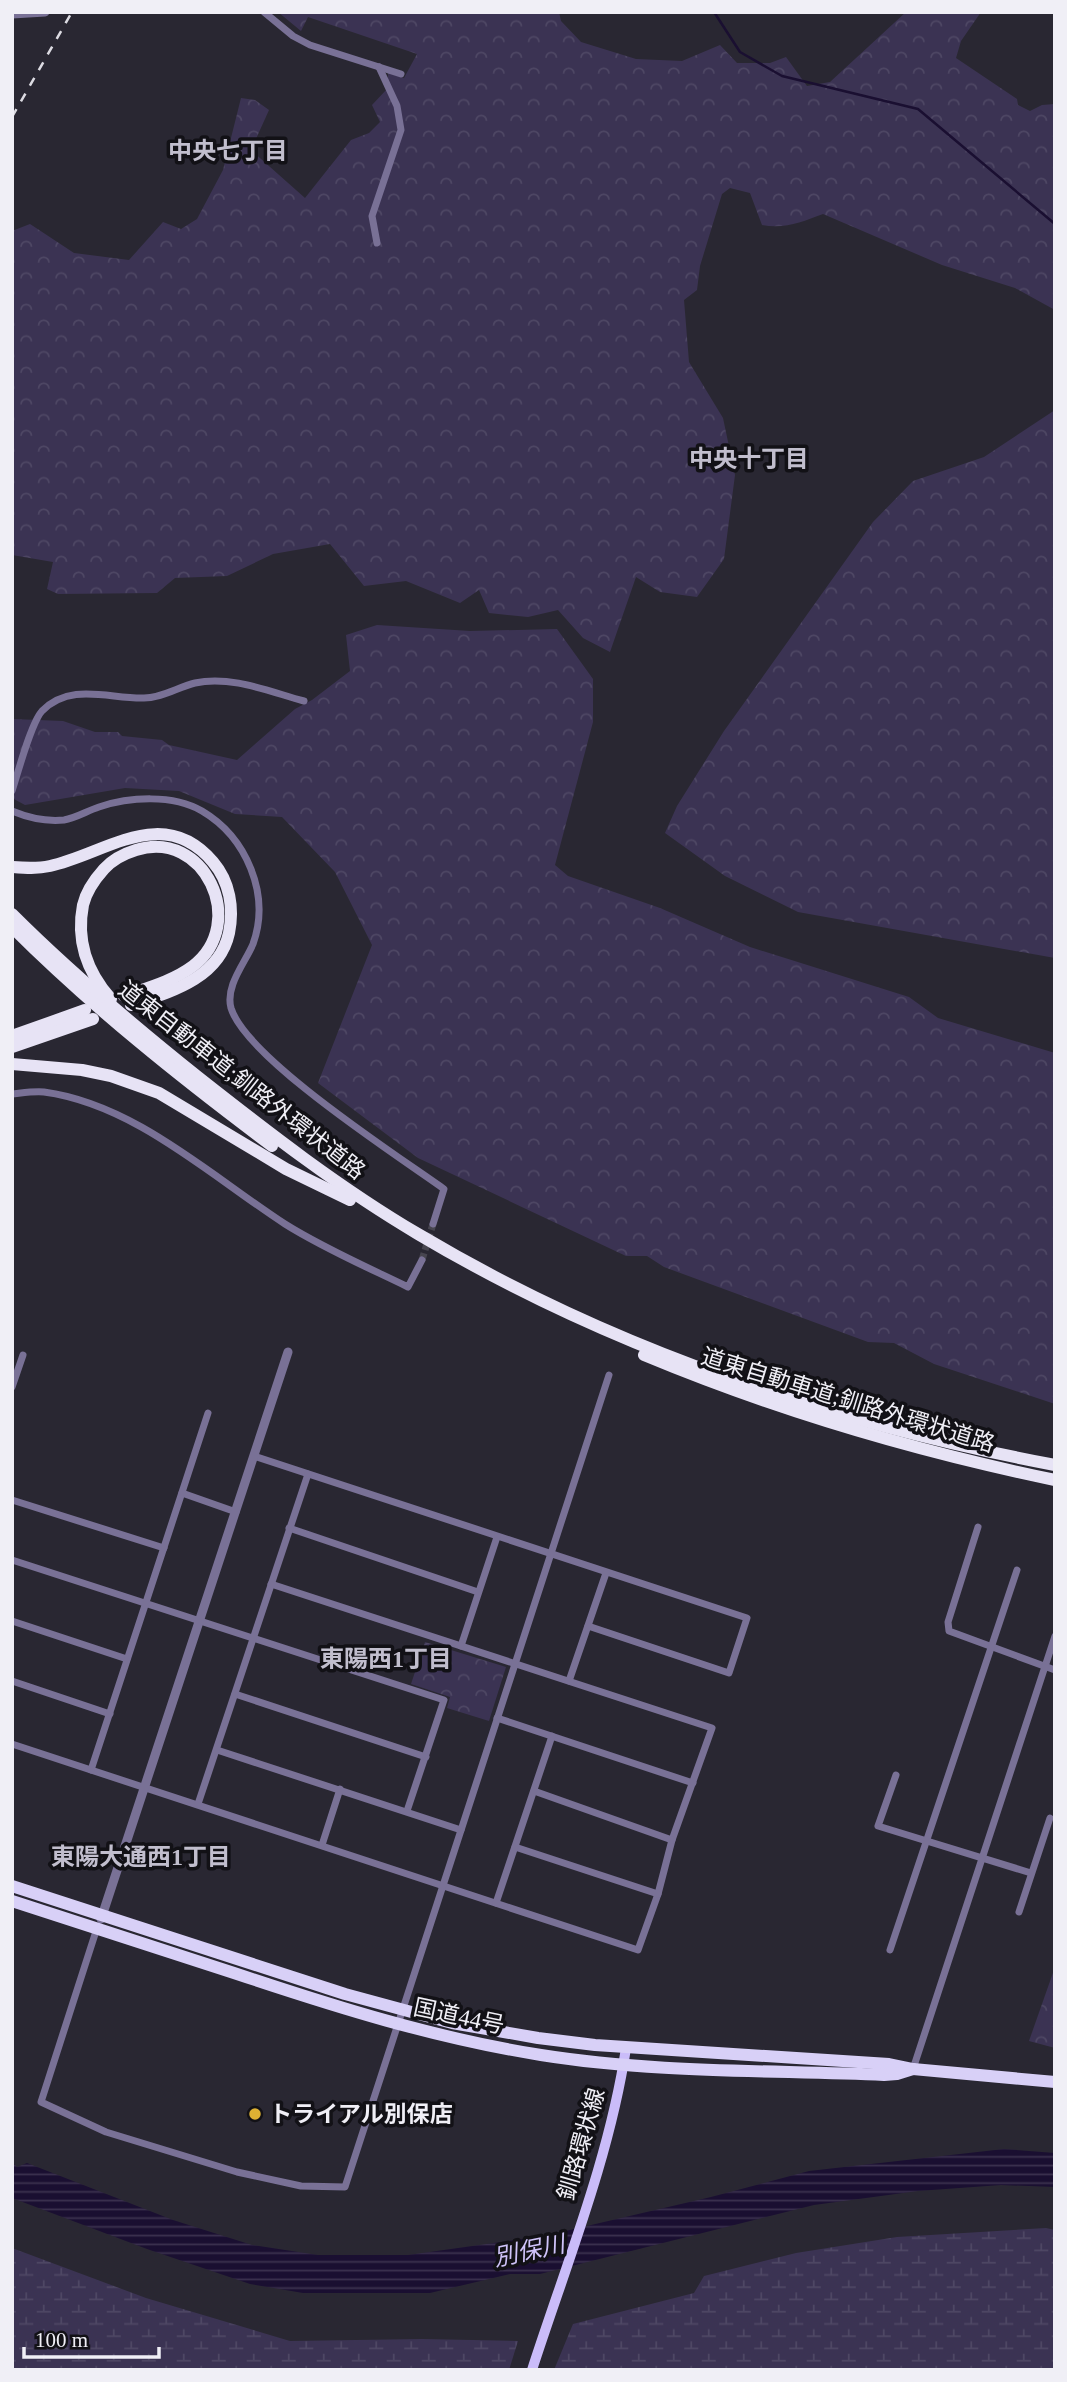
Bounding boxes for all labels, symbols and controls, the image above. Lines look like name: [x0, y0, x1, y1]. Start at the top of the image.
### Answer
district label: 中央七丁目: [168, 138, 288, 164]
district label: 中央十丁目: [689, 446, 809, 472]
street label: 道東自動車道;釧路外環状道路: [114, 977, 370, 1184]
street label: 道東自動車道;釧路外環状道路: [698, 1344, 998, 1457]
district label: 東陽西1丁目: [320, 1646, 452, 1672]
district label: 東陽大通西1丁目: [51, 1844, 231, 1870]
street label: 国道44号: [411, 1995, 506, 2038]
street label: 釧路環状線: [554, 2085, 609, 2203]
place label: トライアル別保店: [269, 2102, 453, 2127]
marker: トライアル別保店: [247, 2106, 263, 2122]
water label: 別保川: [491, 2230, 570, 2271]
scale bar: [24, 2316, 159, 2360]
text: 100 m: [35, 2328, 88, 2352]

